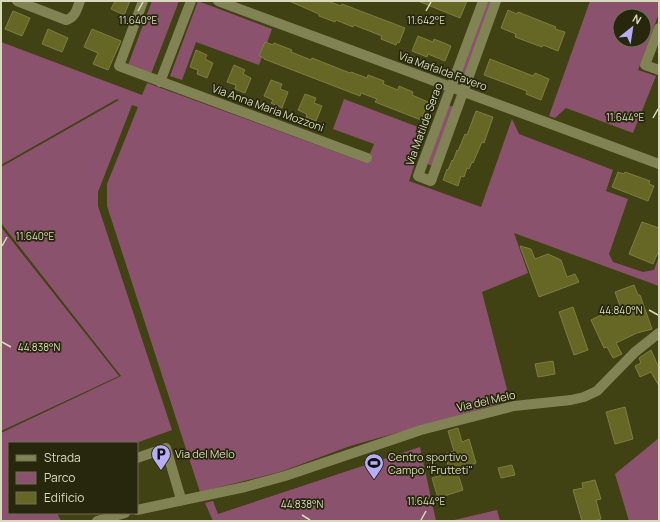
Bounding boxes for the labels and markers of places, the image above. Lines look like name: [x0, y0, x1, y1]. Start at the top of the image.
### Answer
parking icon: Via del Melo: [150, 443, 172, 471]
place label: Via del Melo: [175, 446, 235, 461]
place label: Centro sportivo Campo "Frutteti": [388, 449, 473, 477]
sports icon: Centro sportivo Campo "Frutteti": [363, 452, 385, 480]

